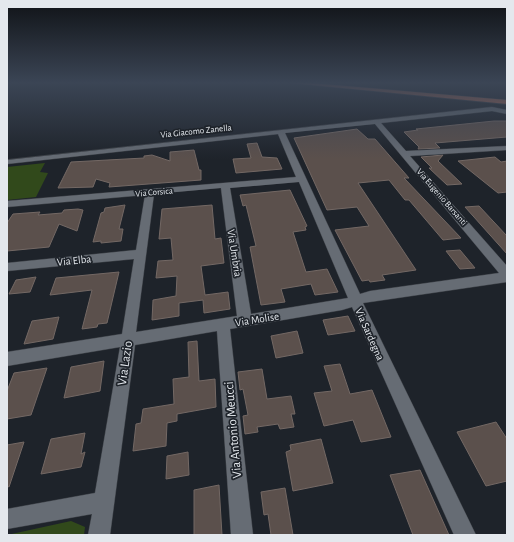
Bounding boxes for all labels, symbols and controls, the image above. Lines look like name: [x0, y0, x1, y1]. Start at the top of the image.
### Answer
street label: Via Giacomo Zanella: [160, 123, 232, 140]
street label: Via Eugenio Barsanti: [415, 167, 469, 227]
street label: Via Corsica: [135, 186, 173, 199]
street label: Via Umbria: [225, 228, 244, 278]
street label: Via Elba: [56, 253, 92, 268]
street label: Via Sardegna: [353, 306, 386, 362]
street label: Via Molise: [234, 311, 280, 328]
street label: Via Lazio: [116, 340, 135, 386]
street label: Via Antonio Meucci: [223, 381, 244, 479]

